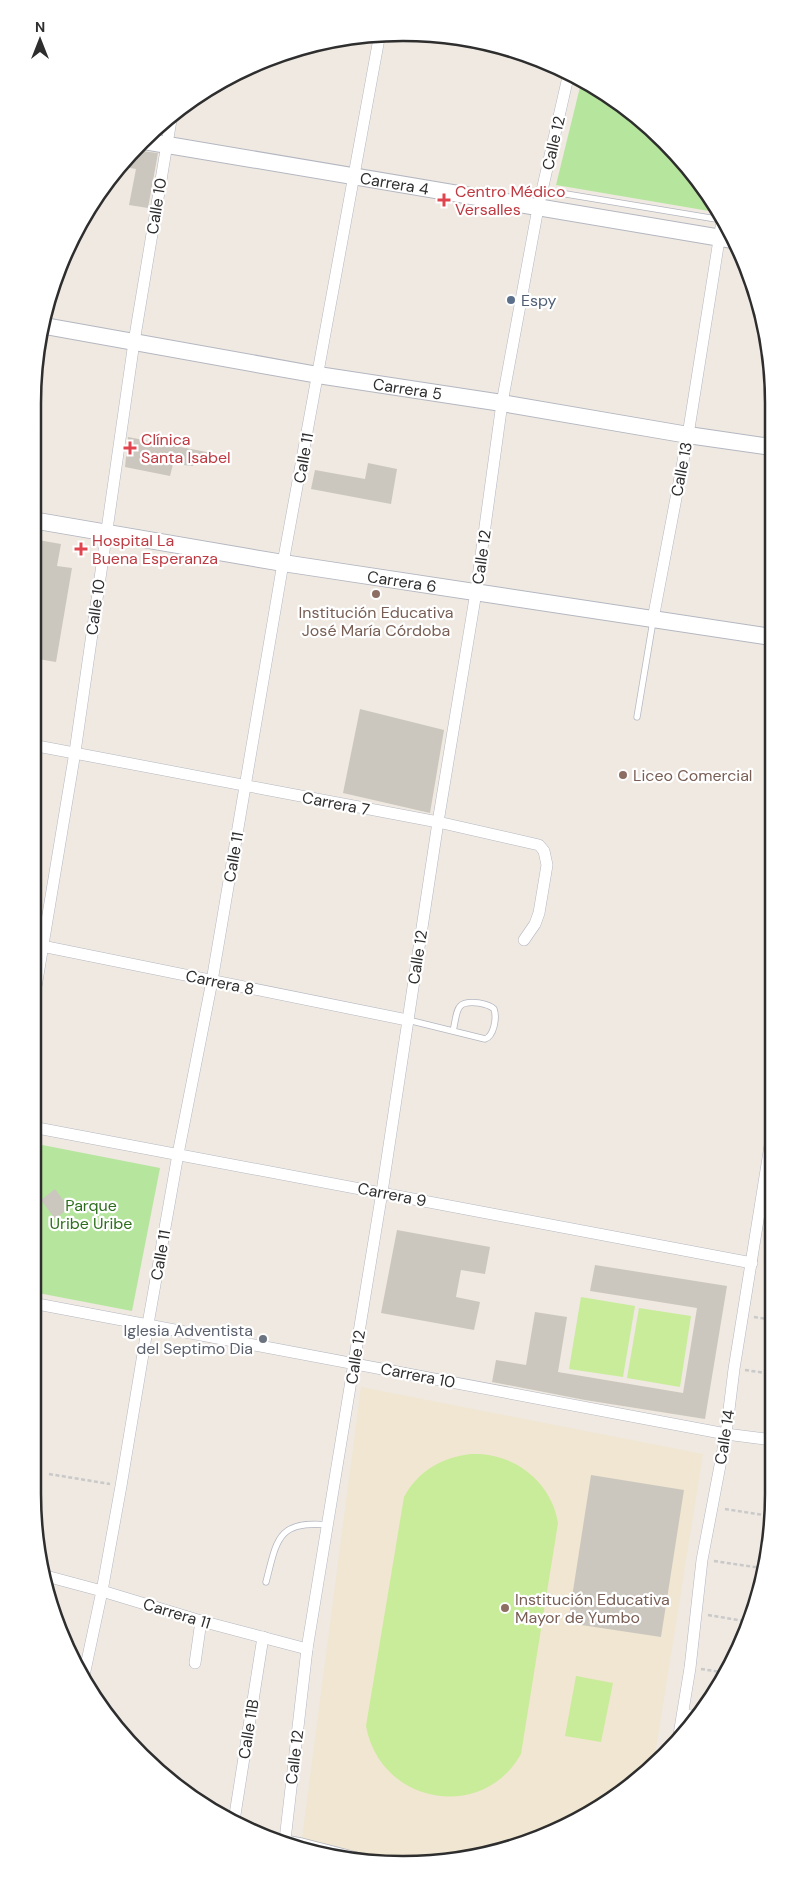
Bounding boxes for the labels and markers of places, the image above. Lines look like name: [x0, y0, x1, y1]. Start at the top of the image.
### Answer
place label: Centro Médico Versalles: [455, 181, 565, 220]
marker: Centro Médico Versalles: [437, 193, 451, 207]
place label: Espy: [521, 290, 556, 311]
marker: Espy: [505, 294, 517, 306]
place label: Clínica Santa Isabel: [141, 429, 231, 468]
marker: Clínica Santa Isabel: [123, 441, 137, 455]
place label: Hospital La Buena Esperanza: [92, 530, 218, 569]
marker: Hospital La Buena Esperanza: [74, 542, 88, 556]
marker: Institución Educativa José María Córdoba: [370, 588, 382, 600]
place label: Institución Educativa José María Córdoba: [299, 602, 453, 641]
place label: Liceo Comercial: [633, 765, 752, 786]
marker: Liceo Comercial: [617, 769, 629, 781]
place label: Iglesia Adventista del Septimo Dia: [124, 1320, 253, 1359]
marker: Iglesia Adventista del Septimo Dia: [257, 1333, 269, 1345]
place label: Institución Educativa Mayor de Yumbo: [515, 1589, 670, 1628]
marker: Institución Educativa Mayor de Yumbo: [499, 1602, 511, 1614]

